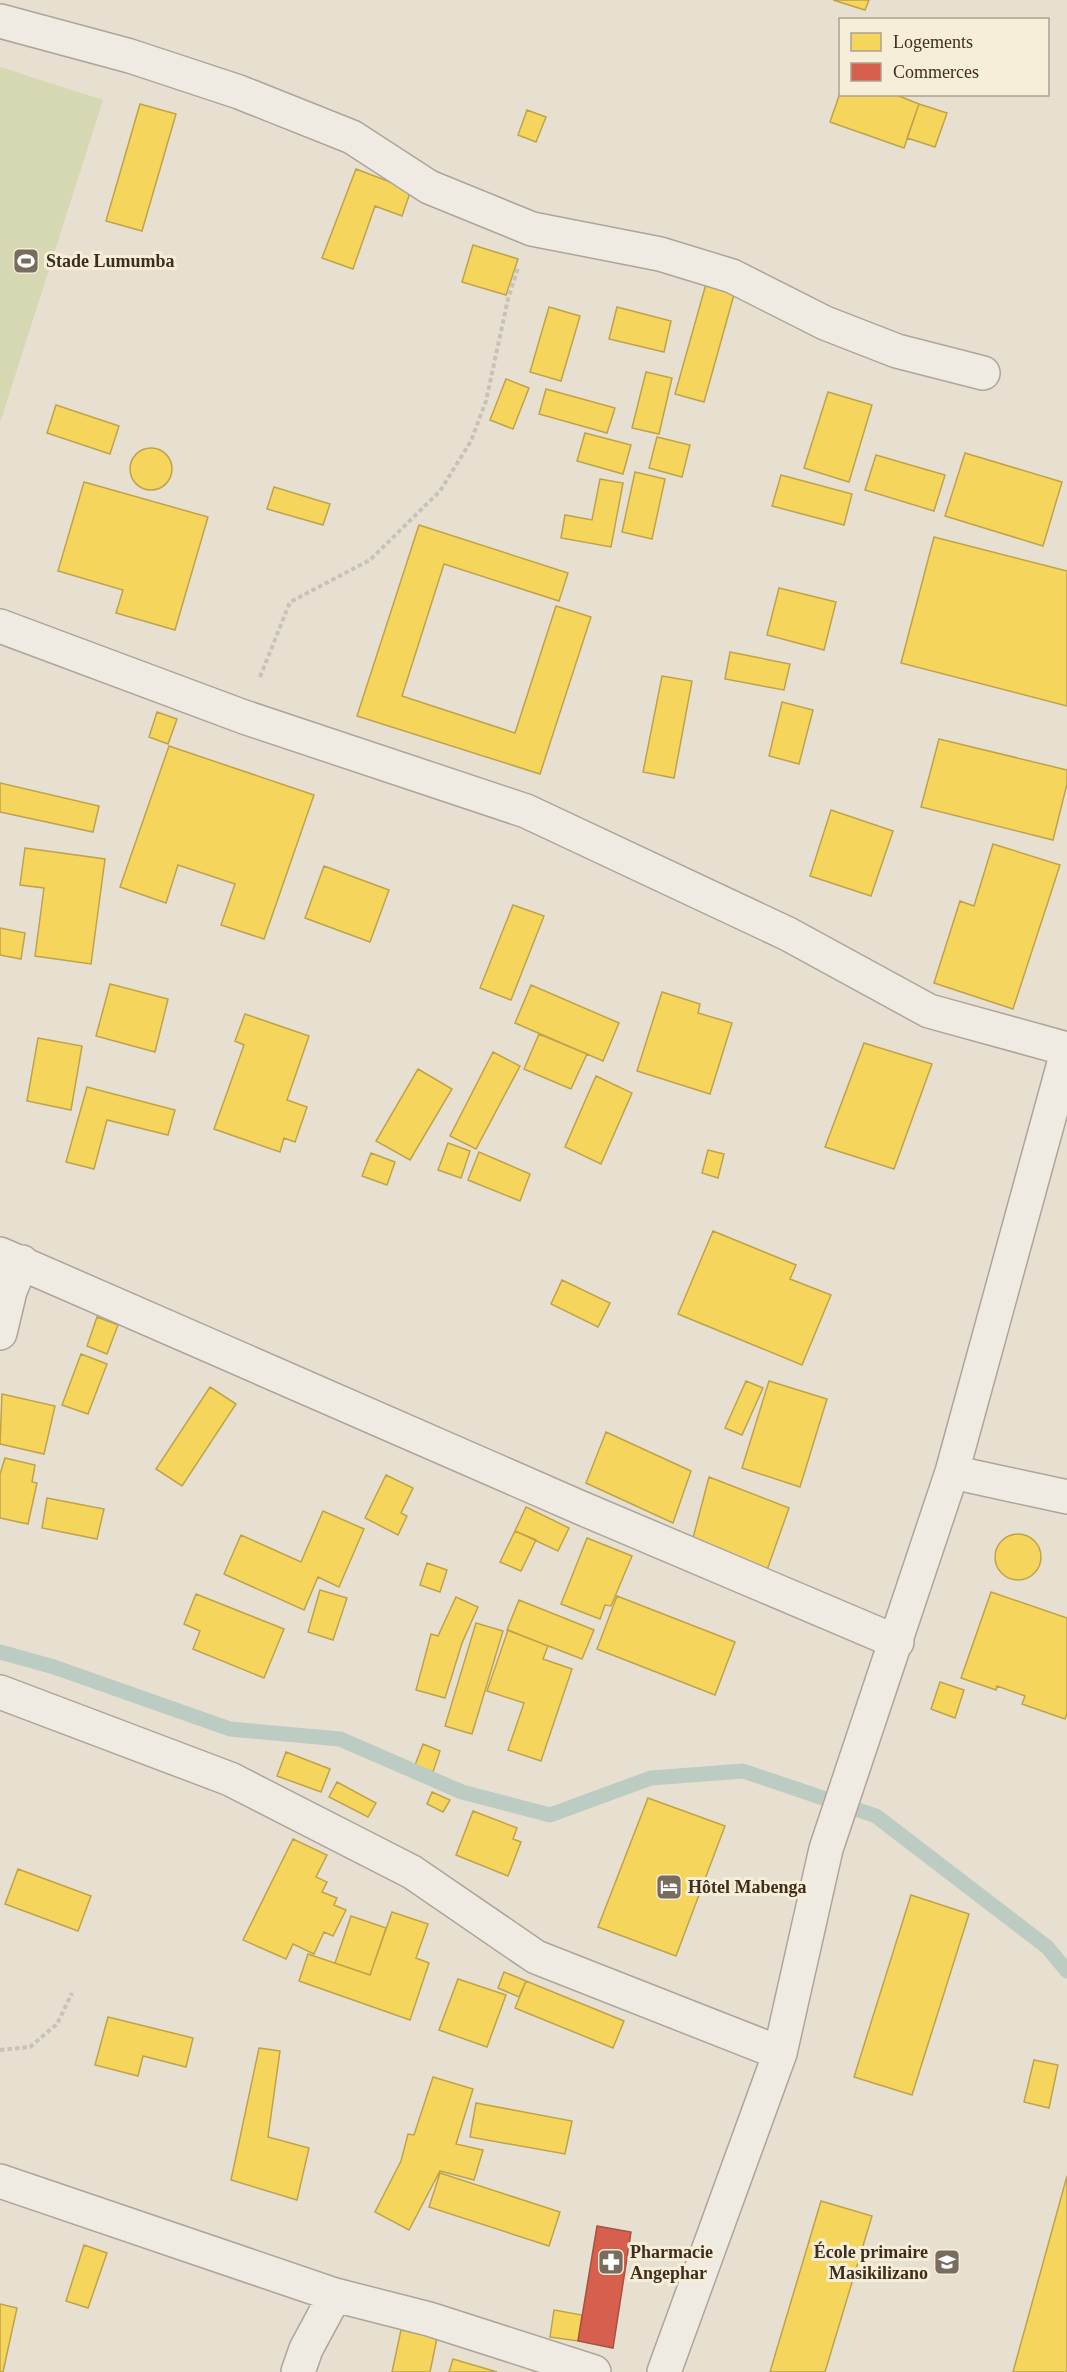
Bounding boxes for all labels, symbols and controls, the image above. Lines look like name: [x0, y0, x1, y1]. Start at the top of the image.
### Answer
legend: [839, 18, 1049, 96]
text: Logements: [893, 32, 973, 52]
text: Commerces: [893, 62, 979, 82]
sports icon: Stade Lumumba: [11, 246, 41, 276]
place label: Stade Lumumba: [46, 251, 175, 271]
hotel icon: Hôtel Mabenga: [654, 1872, 684, 1902]
place label: Hôtel Mabenga: [688, 1877, 807, 1897]
place label: École primaire Masikilizano: [814, 2241, 928, 2283]
place label: Pharmacie Angephar: [630, 2242, 713, 2283]
pharmacy icon: Pharmacie Angephar: [596, 2247, 626, 2277]
school or university icon: École primaire Masikilizano: [932, 2247, 962, 2277]

